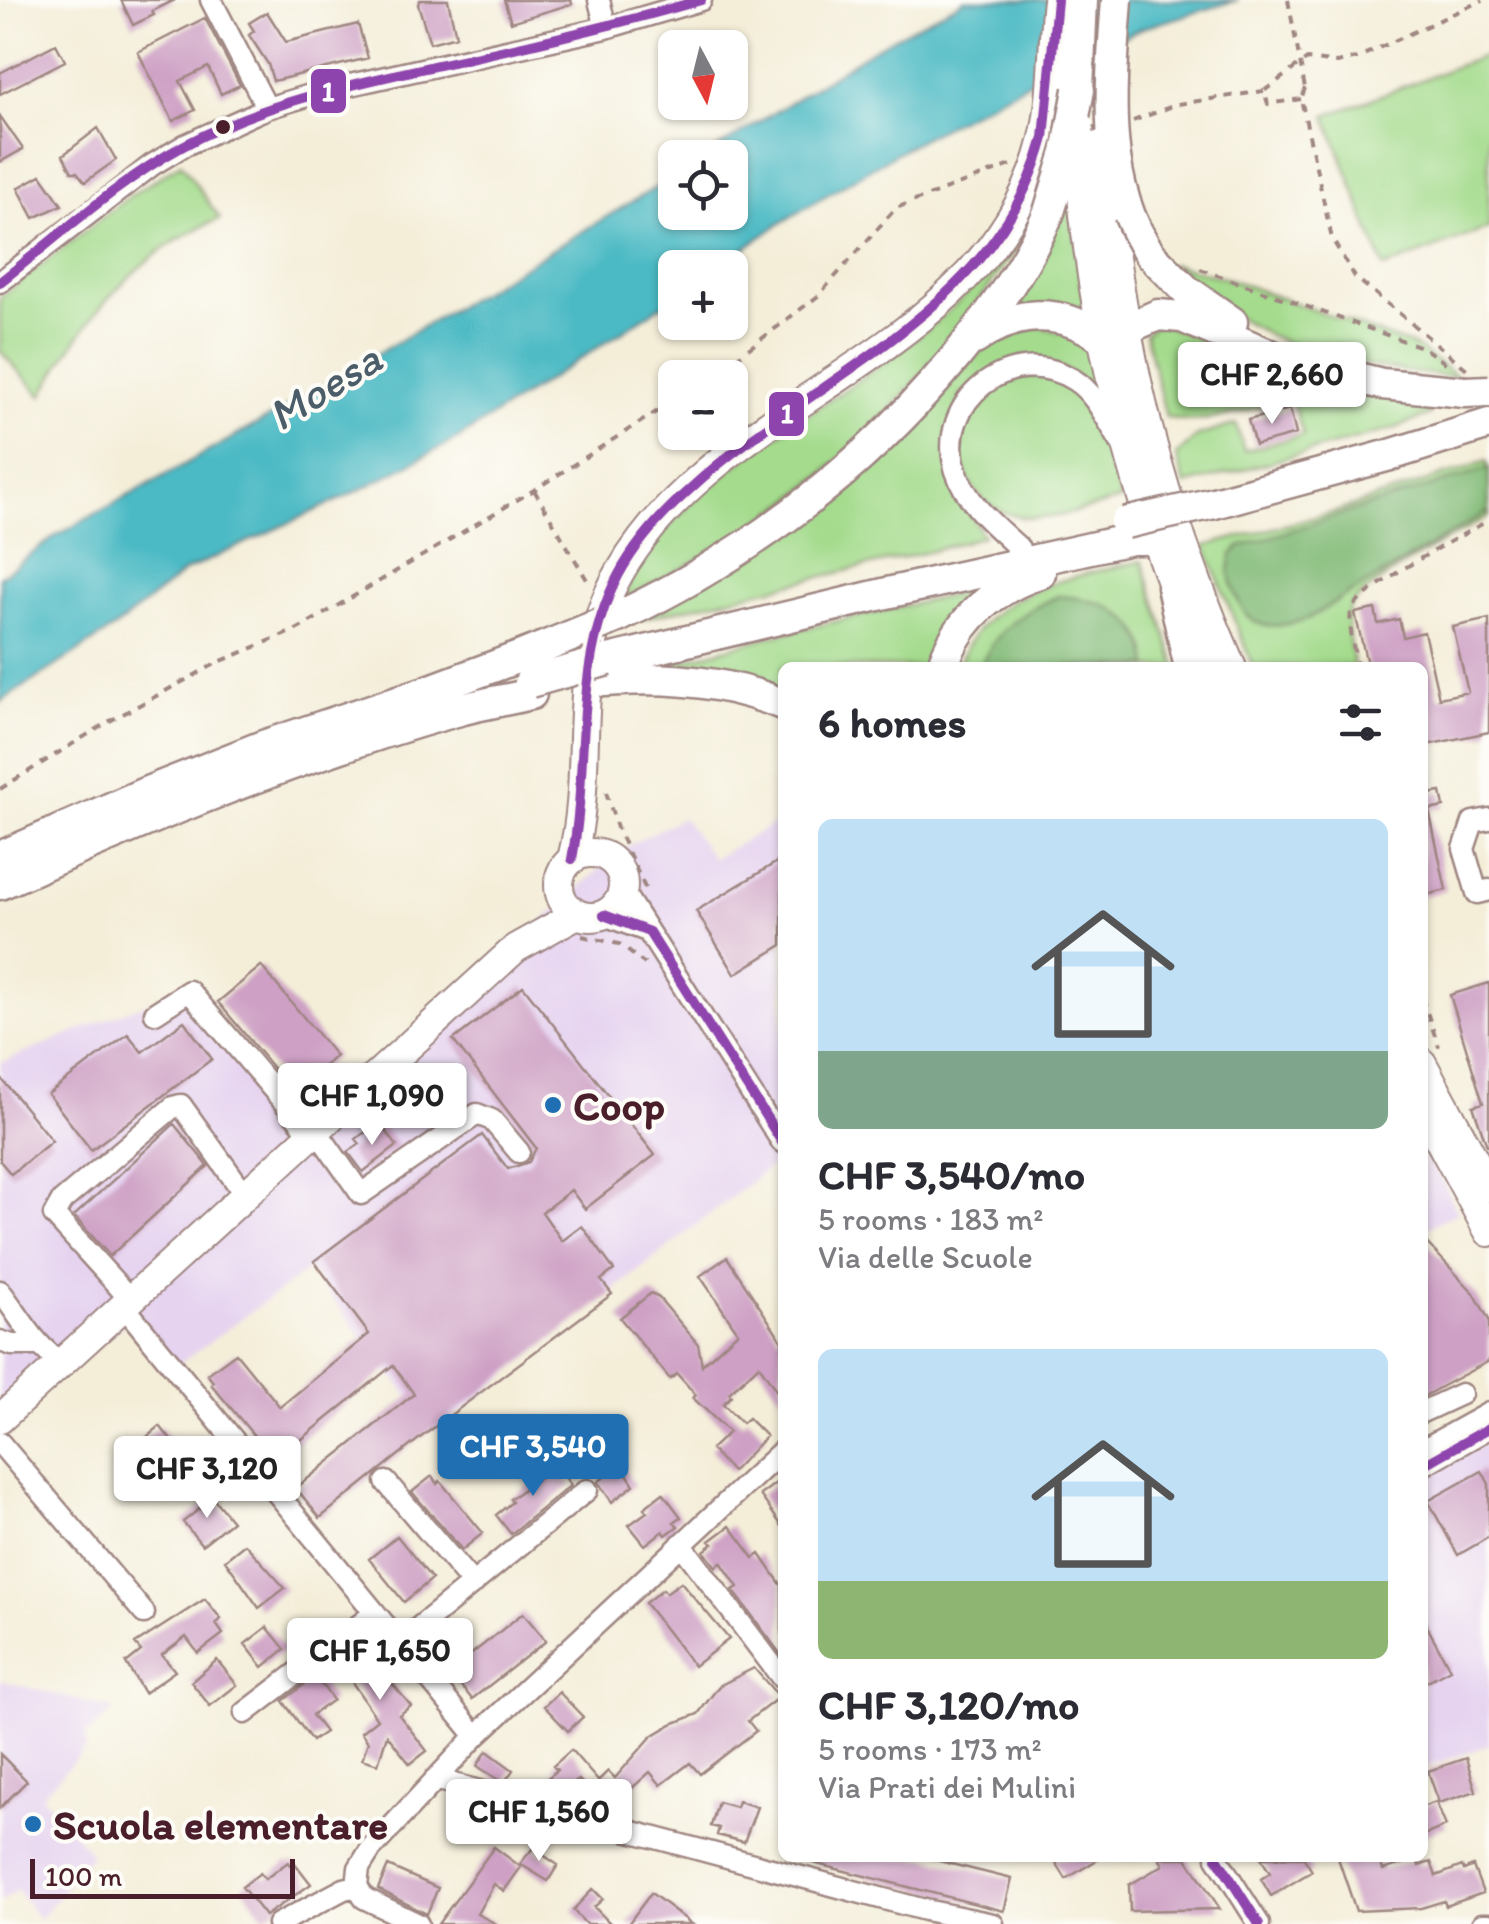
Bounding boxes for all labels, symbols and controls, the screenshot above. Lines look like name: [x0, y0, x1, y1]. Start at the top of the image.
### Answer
north arrow: [658, 30, 748, 120]
map controls: [658, 30, 748, 450]
line badge: 1: [309, 67, 348, 115]
text: 1: [322, 74, 335, 108]
unlabelled marker: [213, 117, 233, 137]
button: locate: [658, 140, 748, 230]
button: +: [658, 250, 748, 340]
water label: Moesa: [257, 330, 391, 442]
pin: CHF 2,660: [1158, 342, 1386, 427]
text: CHF 2,660: [1200, 355, 1344, 393]
button: −: [658, 360, 748, 450]
line badge: 1: [767, 390, 806, 438]
text: 1: [781, 396, 794, 430]
icon: filters: [1333, 695, 1388, 750]
text: 6 homes: [818, 697, 966, 748]
icon: home: [1013, 884, 1193, 1064]
pin: CHF 1,090: [258, 1063, 486, 1148]
text: CHF 1,090: [300, 1076, 444, 1114]
place label: Coop: [573, 1080, 665, 1131]
marker: Coop: [542, 1094, 564, 1116]
text: CHF 3,540/mo: [818, 1149, 1085, 1200]
text: 5 rooms · 183 m²: [818, 1200, 1044, 1238]
text: Via delle Scuole: [818, 1238, 1033, 1276]
pin: CHF 3,540: [419, 1414, 647, 1499]
icon: home: [1013, 1414, 1193, 1594]
text: CHF 3,540: [460, 1427, 606, 1465]
pin: CHF 3,120: [93, 1436, 321, 1521]
text: CHF 3,120: [136, 1449, 278, 1487]
pin: CHF 1,650: [266, 1618, 494, 1703]
text: CHF 1,650: [309, 1631, 451, 1669]
text: CHF 3,120/mo: [818, 1679, 1079, 1730]
text: 5 rooms · 173 m²: [818, 1730, 1042, 1768]
text: Via Prati dei Mulini: [818, 1768, 1076, 1806]
pin: CHF 1,560: [425, 1779, 653, 1864]
text: CHF 1,560: [468, 1792, 610, 1830]
place label: Scuola elementare: [53, 1799, 388, 1850]
marker: Scuola elementare: [22, 1813, 44, 1835]
scale bar: [30, 1854, 295, 1898]
text: 100 m: [45, 1859, 122, 1893]

